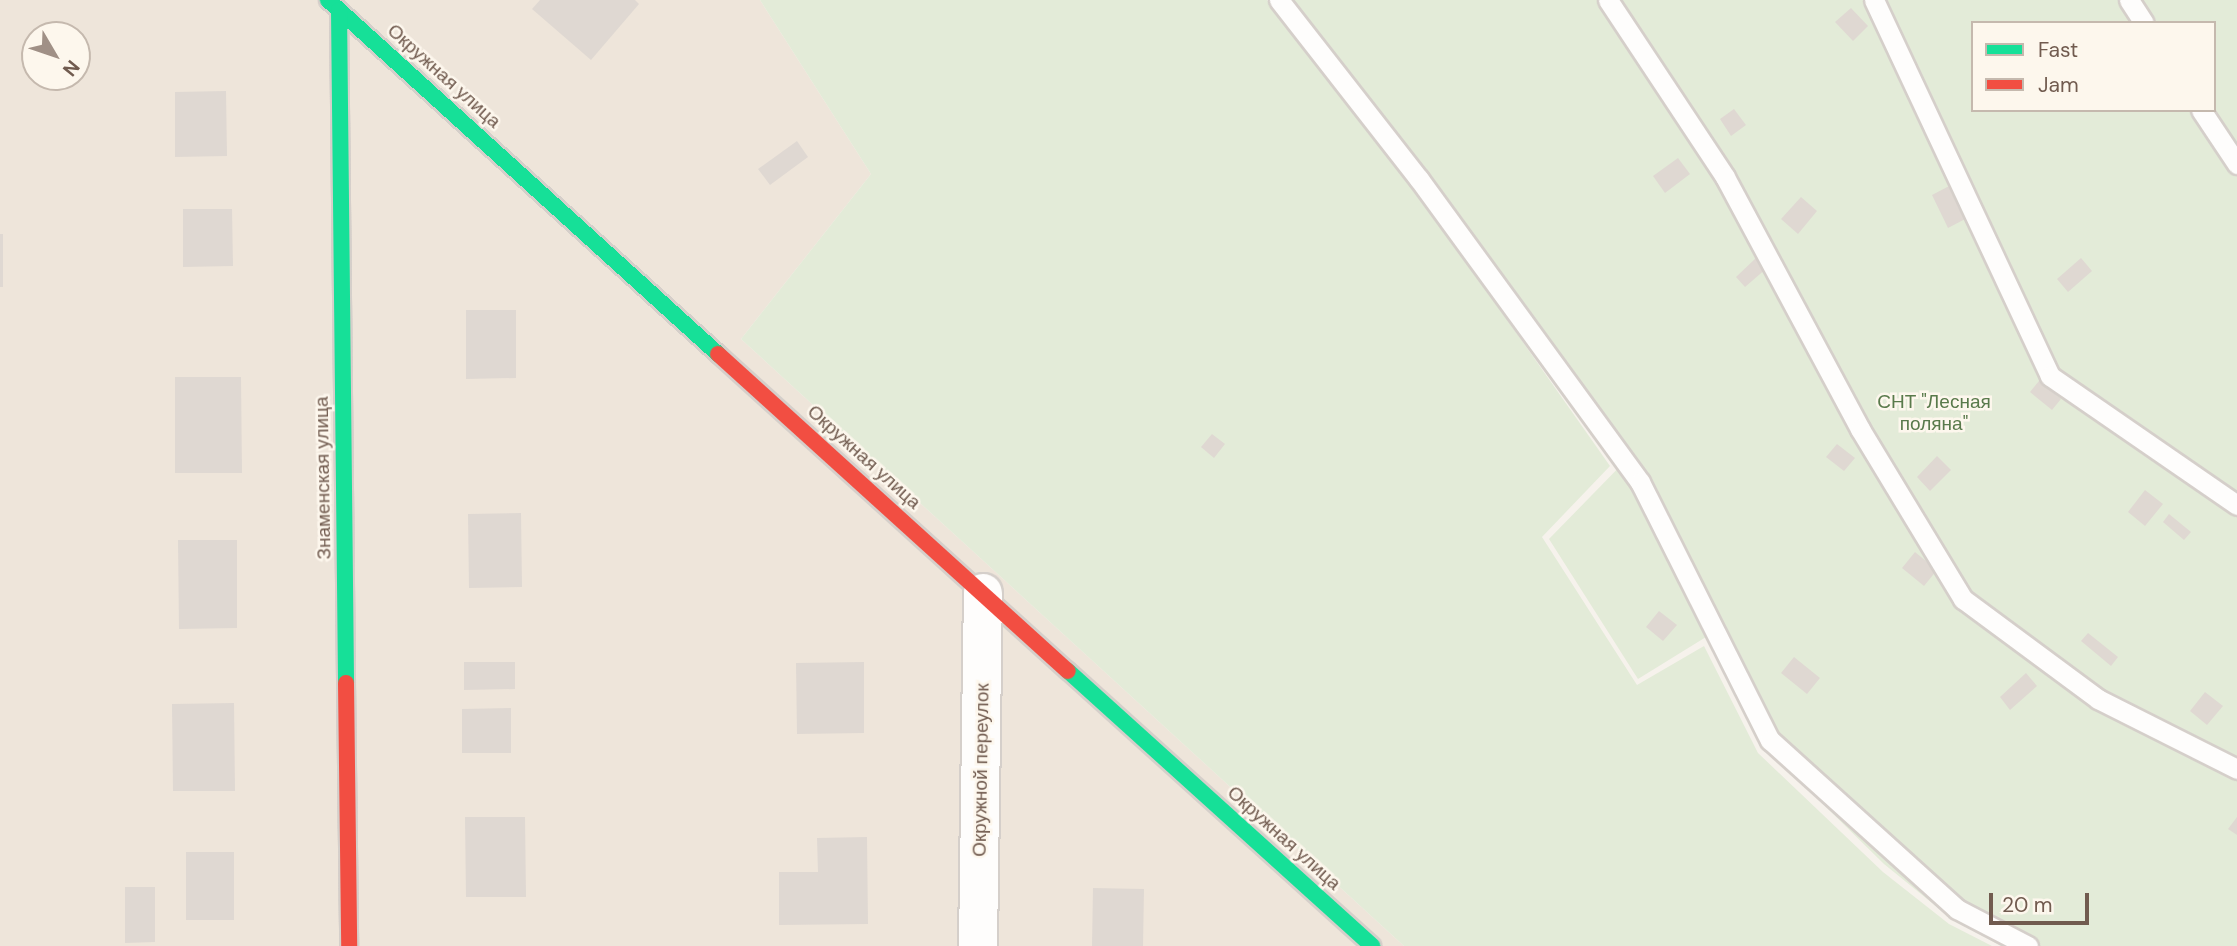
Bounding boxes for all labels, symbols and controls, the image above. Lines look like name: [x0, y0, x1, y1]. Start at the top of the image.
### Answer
street label: Окружная улица: [383, 19, 505, 133]
north arrow: [21, 21, 91, 91]
legend: [1971, 21, 2216, 112]
text: Fast: [2038, 36, 2078, 64]
text: N: [57, 55, 85, 82]
text: Jam: [2038, 71, 2079, 99]
park label: СНТ "Лесная поляна": [1877, 391, 1991, 435]
street label: Знаменская улица: [310, 396, 336, 560]
street label: Окружная улица: [803, 400, 925, 514]
street label: Окружной переулок: [968, 683, 994, 857]
street label: Окружная улица: [1223, 781, 1345, 895]
scale bar: [1992, 880, 2092, 924]
text: 20 m: [2002, 891, 2053, 919]

